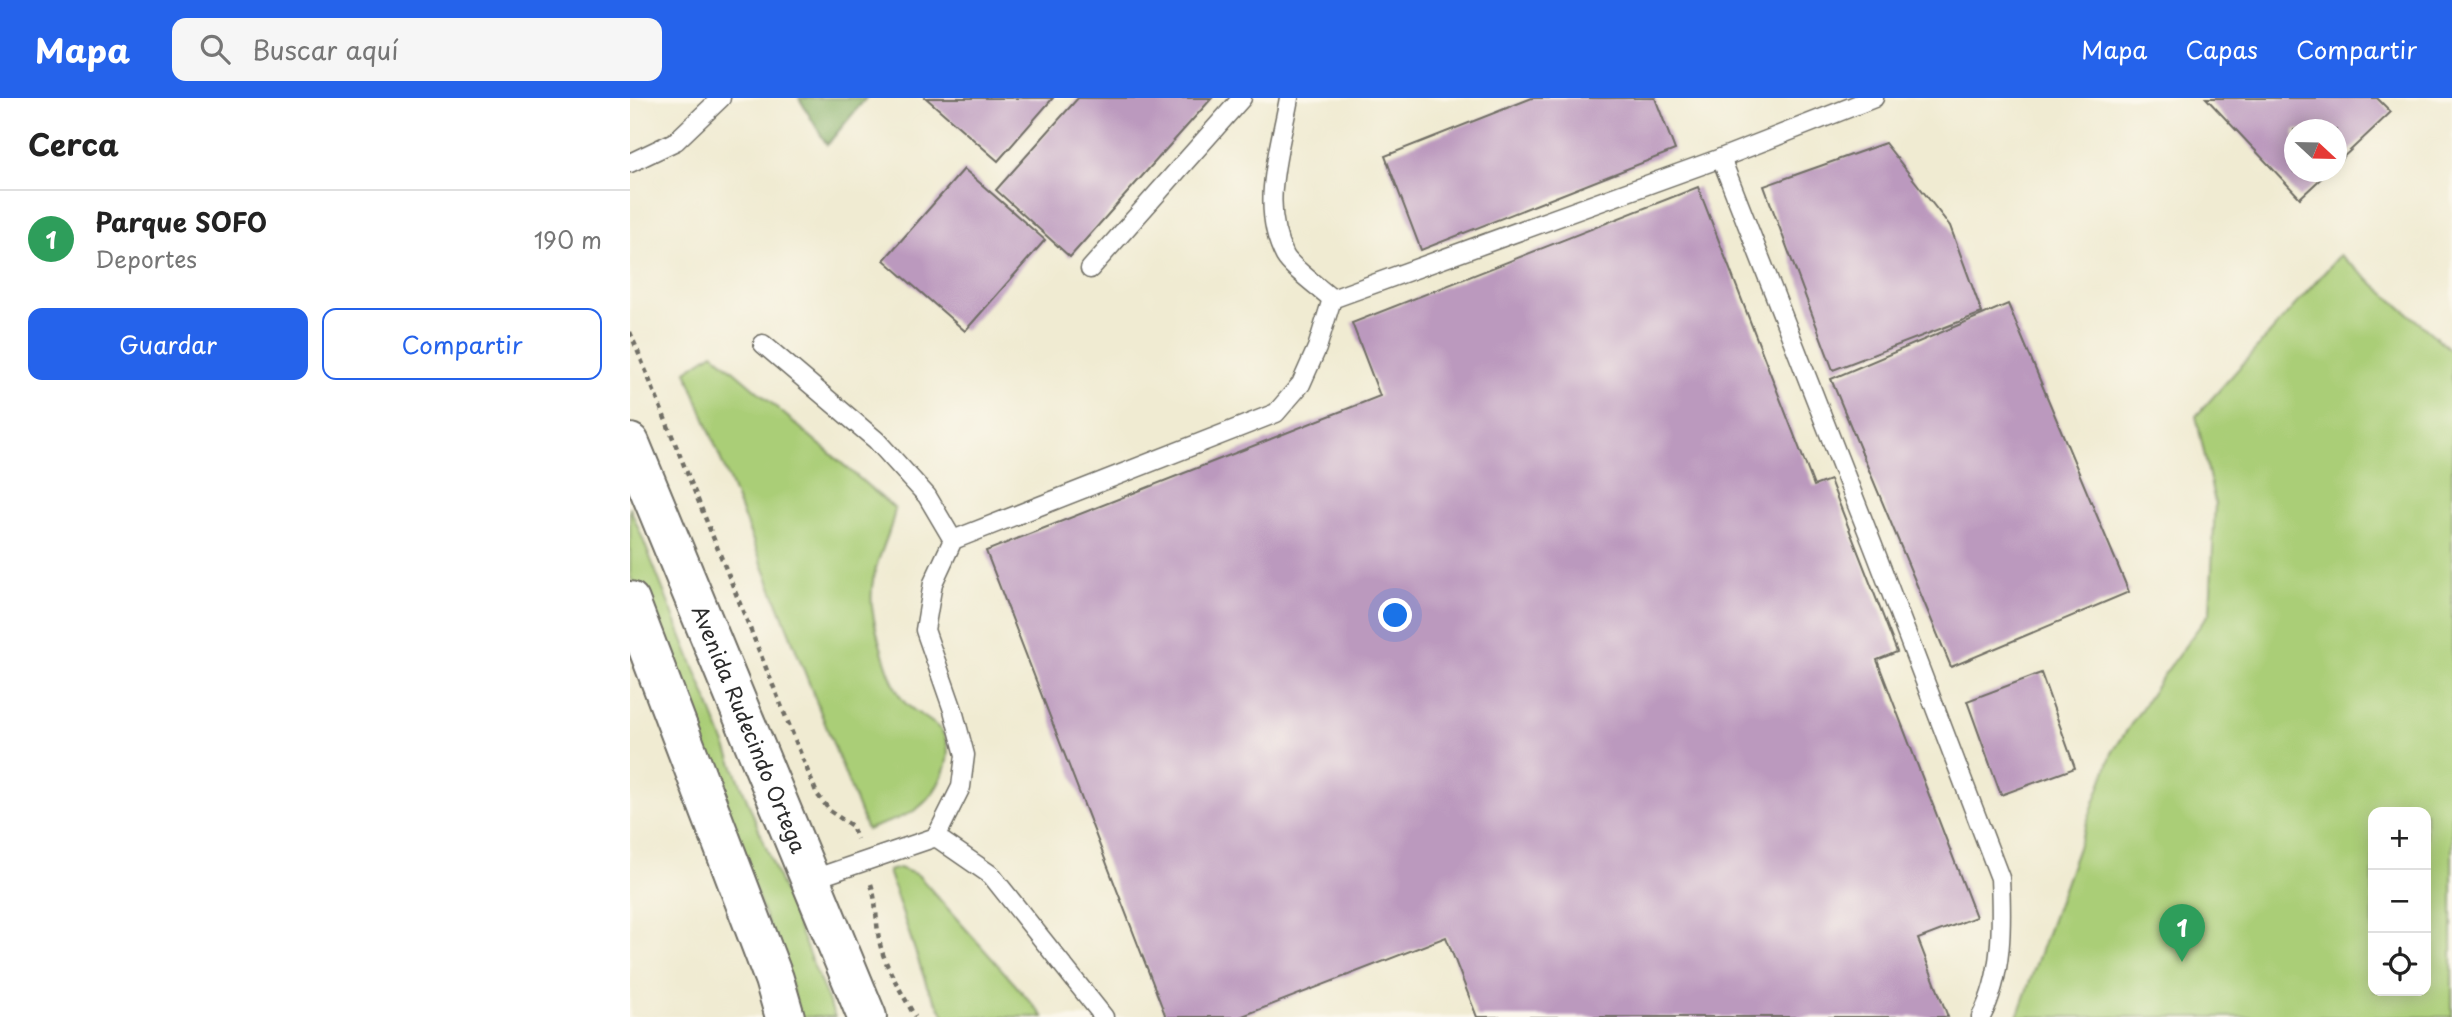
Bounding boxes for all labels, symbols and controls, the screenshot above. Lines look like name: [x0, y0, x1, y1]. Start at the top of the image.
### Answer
search box: [172, 18, 662, 81]
text: Mapa: [35, 24, 130, 74]
icon: search: [196, 30, 234, 68]
text: Buscar aquí: [252, 30, 398, 69]
text: Mapa: [2081, 31, 2147, 67]
text: Capas: [2185, 31, 2258, 67]
text: Compartir: [2296, 31, 2417, 67]
north arrow: [2284, 119, 2347, 182]
text: Cerca: [28, 121, 119, 166]
text: Parque SOFO: [95, 202, 267, 241]
text: 1: [46, 222, 57, 257]
text: 190 m: [534, 222, 602, 257]
text: Deportes: [95, 241, 197, 276]
button: Guardar: [28, 308, 308, 380]
button: Compartir: [322, 308, 602, 380]
your location: [1378, 598, 1412, 632]
street label: Avenida Rudecindo Ortega: [685, 600, 816, 858]
map controls: [2368, 807, 2431, 996]
button: +: [2368, 807, 2431, 870]
button: −: [2368, 870, 2431, 933]
pin: 1: [2159, 904, 2205, 962]
button: locate: [2368, 933, 2431, 996]

